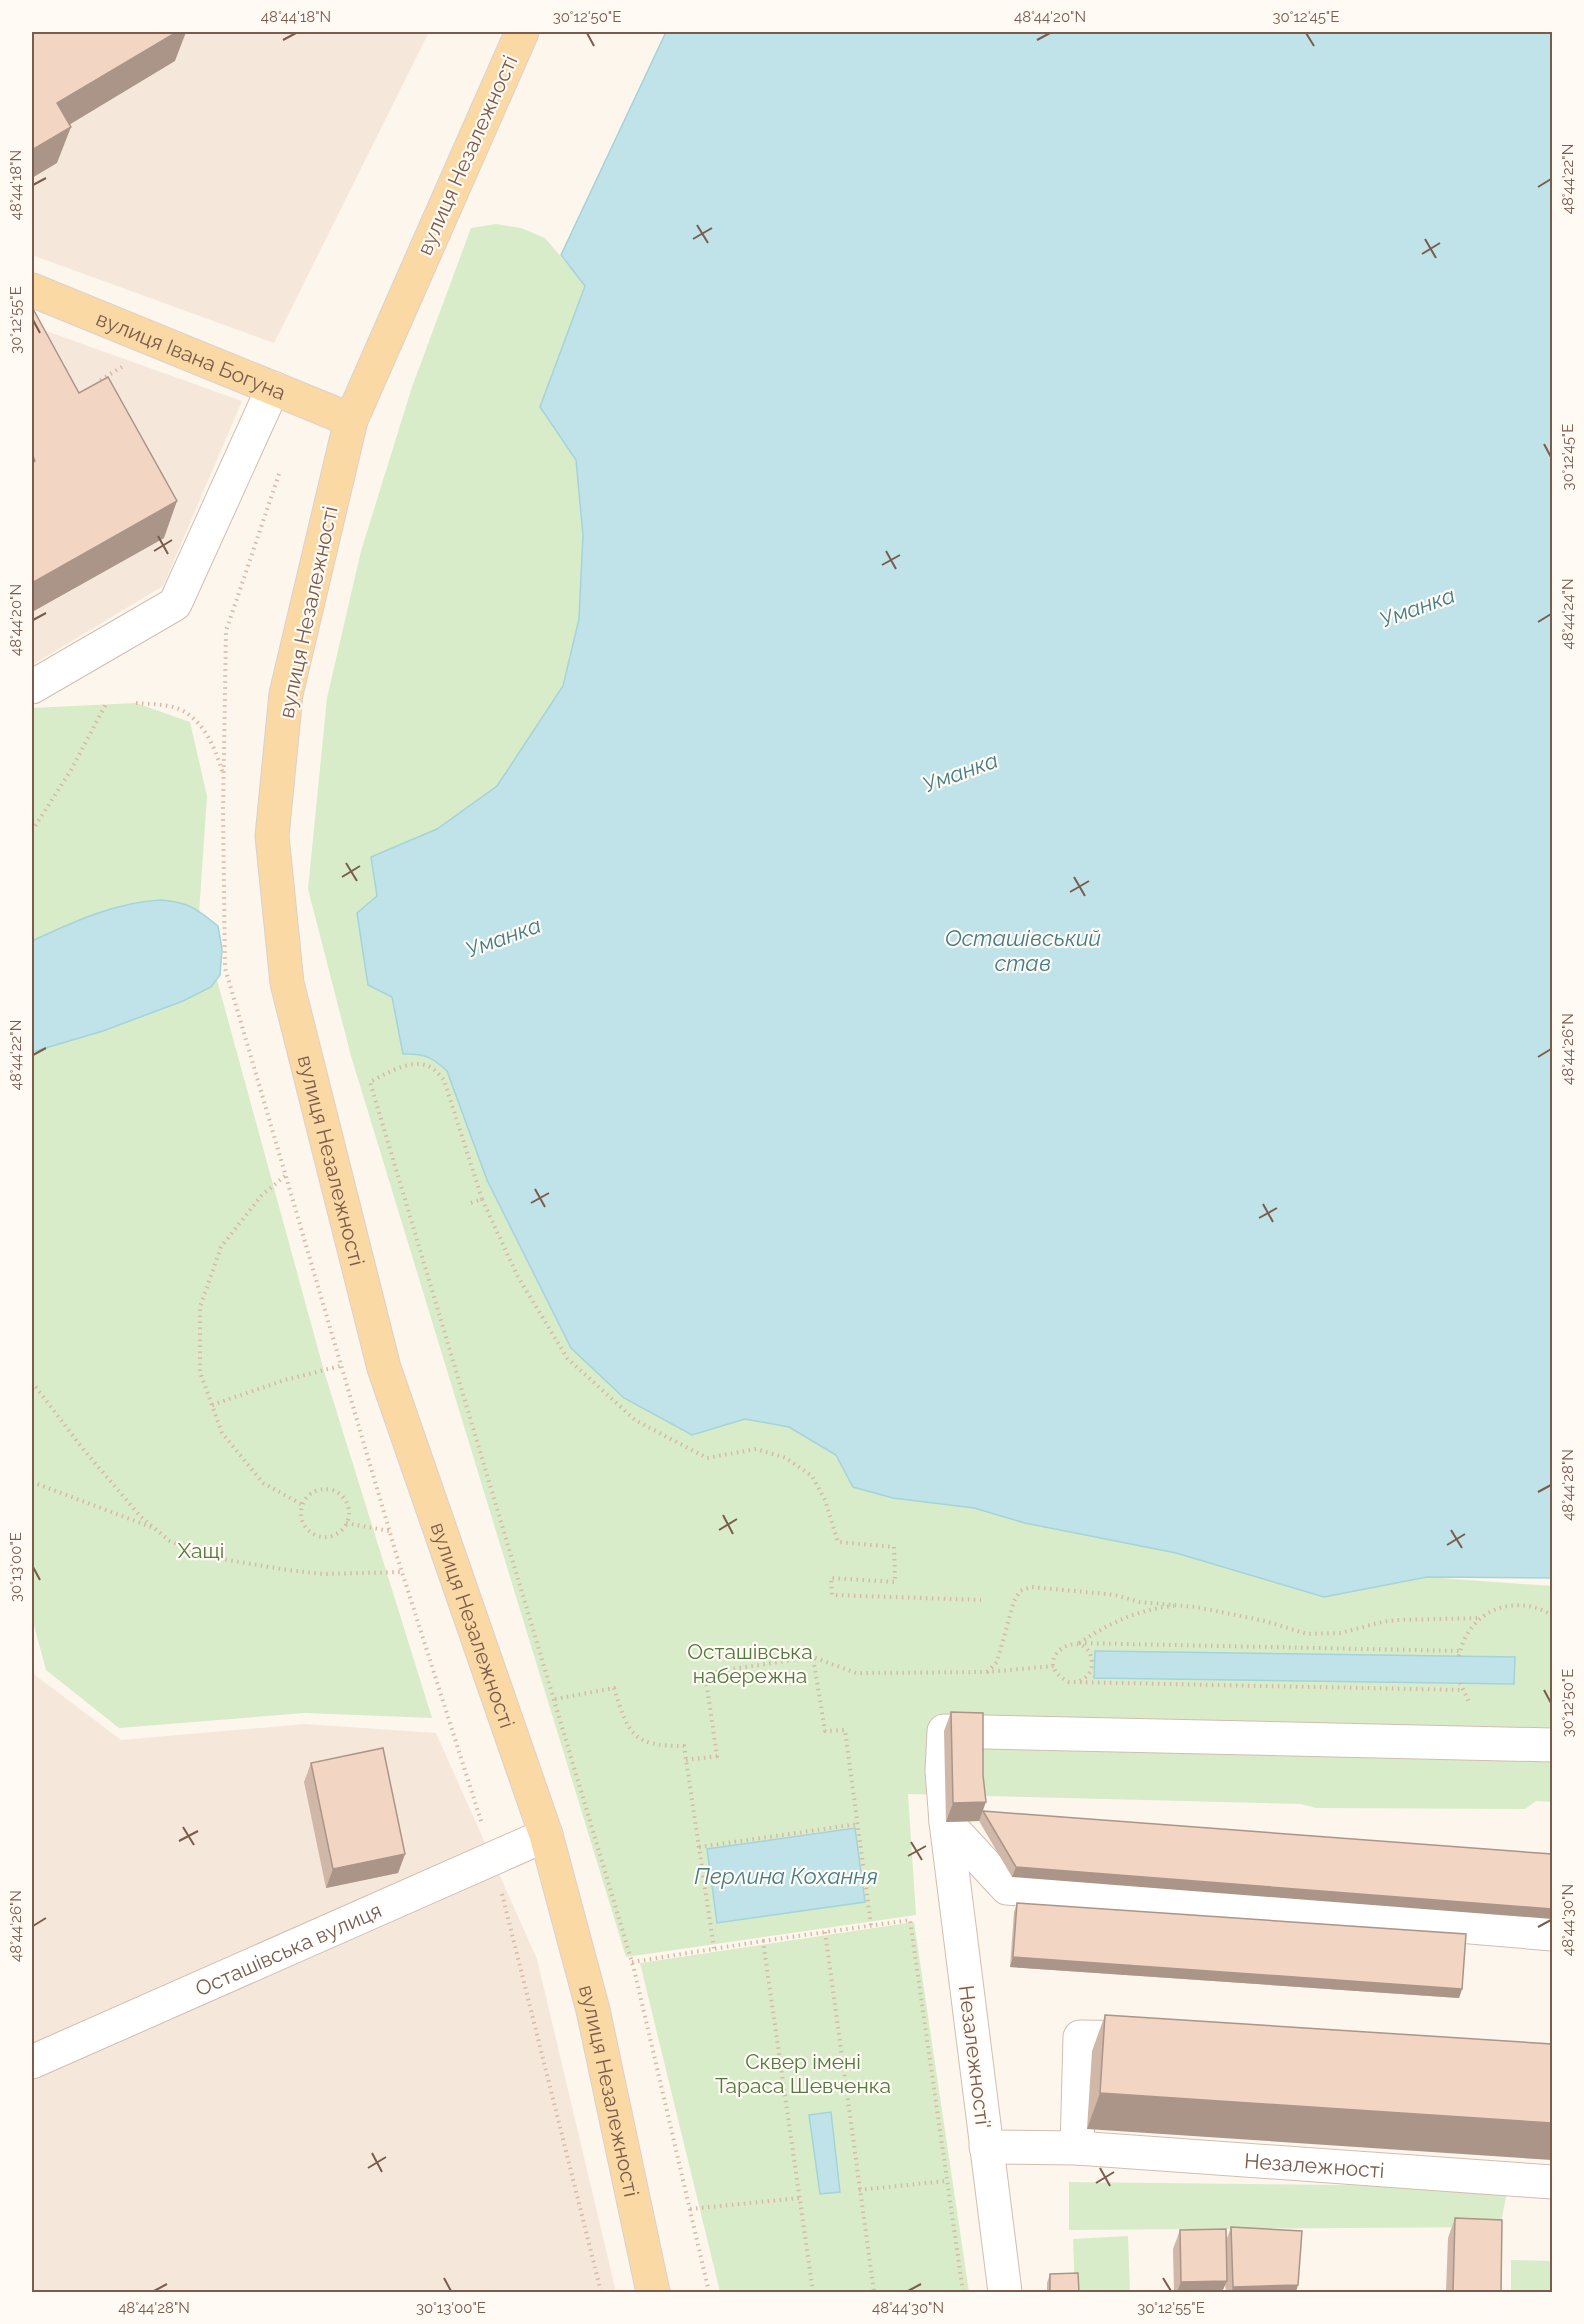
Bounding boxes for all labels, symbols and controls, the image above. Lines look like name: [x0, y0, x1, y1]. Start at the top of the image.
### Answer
text: 48°44'18"N: [261, 8, 331, 26]
text: 30°12'50"E: [553, 8, 621, 26]
text: 48°44'20"N: [1014, 8, 1086, 26]
text: 30°12'45"E: [1273, 8, 1339, 26]
street label: вулиця Незалежності: [412, 51, 522, 259]
text: 48°44'22"N: [1559, 144, 1577, 214]
text: 48°44'18"N: [7, 150, 25, 220]
text: 30°12'55"E: [7, 286, 25, 354]
street label: вулиця Івана Богуна: [93, 305, 290, 405]
text: 30°12'45"E: [1559, 424, 1577, 490]
street label: вулиця Незалежності: [273, 504, 343, 720]
text: 48°44'24"N: [1559, 579, 1577, 649]
water label: Уманка: [1376, 581, 1458, 633]
text: 48°44'20"N: [7, 584, 25, 656]
water label: Уманка: [919, 746, 1001, 798]
water label: Уманка: [462, 911, 544, 963]
water label: Осташівський став: [945, 925, 1101, 976]
text: 48°44'26"N: [1559, 1013, 1577, 1085]
text: 48°44'22"N: [7, 1020, 25, 1090]
street label: вулиця Незалежності: [293, 1053, 370, 1268]
text: 48°44'28"N: [1559, 1449, 1577, 1521]
street label: вулиця Незалежності: [426, 1519, 520, 1731]
text: 30°13'00"E: [7, 1532, 25, 1602]
park label: Хащі: [178, 1538, 224, 1563]
park label: Осташівська набережна: [687, 1639, 813, 1688]
text: 30°12'50"E: [1559, 1669, 1577, 1737]
water label: Перлина Кохання: [694, 1863, 878, 1889]
text: 48°44'30"N: [1559, 1884, 1577, 1956]
text: 48°44'26"N: [7, 1890, 25, 1962]
street label: Осташівська вулиця: [191, 1897, 385, 2001]
street label: вулиця Незалежності: [574, 1982, 645, 2199]
street label: Незалежності': [954, 1984, 996, 2130]
park label: Сквер імені Тараса Шевченка: [715, 2049, 891, 2098]
street label: Незалежності: [1243, 2148, 1385, 2182]
text: 48°44'28"N: [118, 2299, 190, 2317]
text: 30°13'00"E: [416, 2299, 486, 2317]
text: 48°44'30"N: [872, 2299, 944, 2317]
text: 30°12'55"E: [1137, 2299, 1205, 2317]

